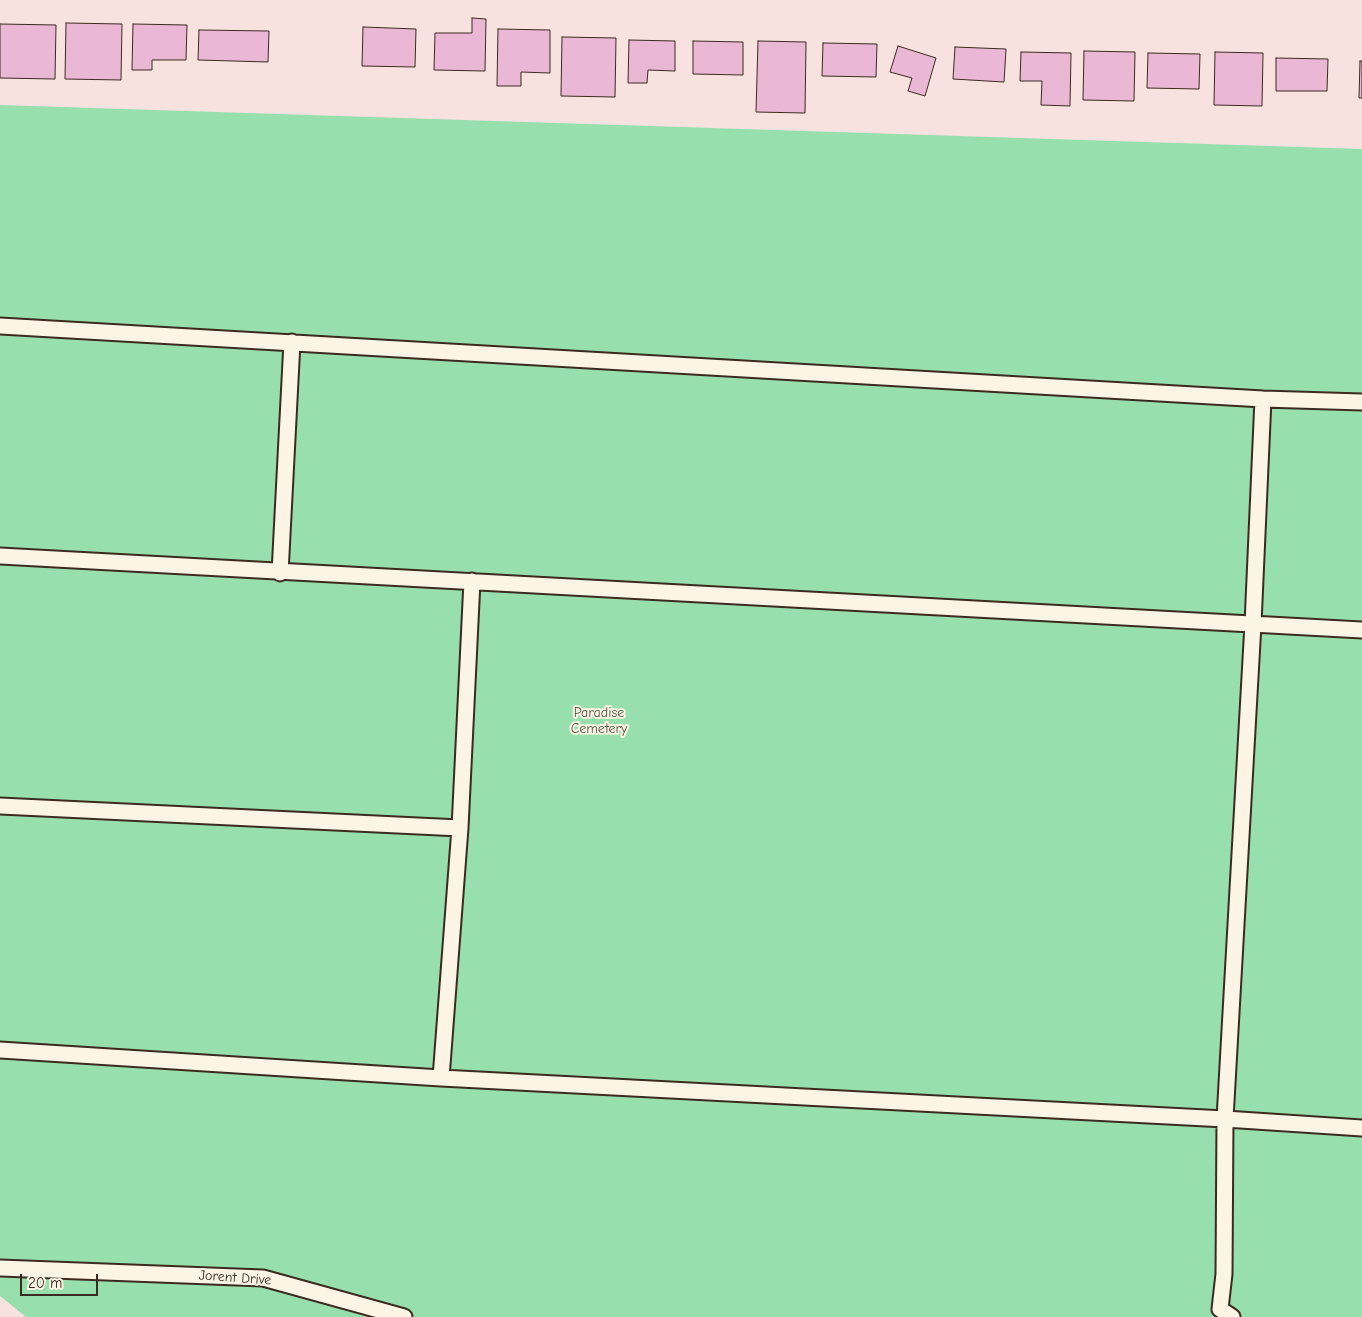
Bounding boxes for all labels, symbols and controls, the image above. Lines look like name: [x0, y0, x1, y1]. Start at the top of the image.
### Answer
park label: Paradise Cemetery: [571, 705, 627, 738]
scale bar: [22, 1264, 100, 1296]
street label: Jorent Drive: [198, 1267, 272, 1289]
text: 20 m: [28, 1274, 62, 1292]

